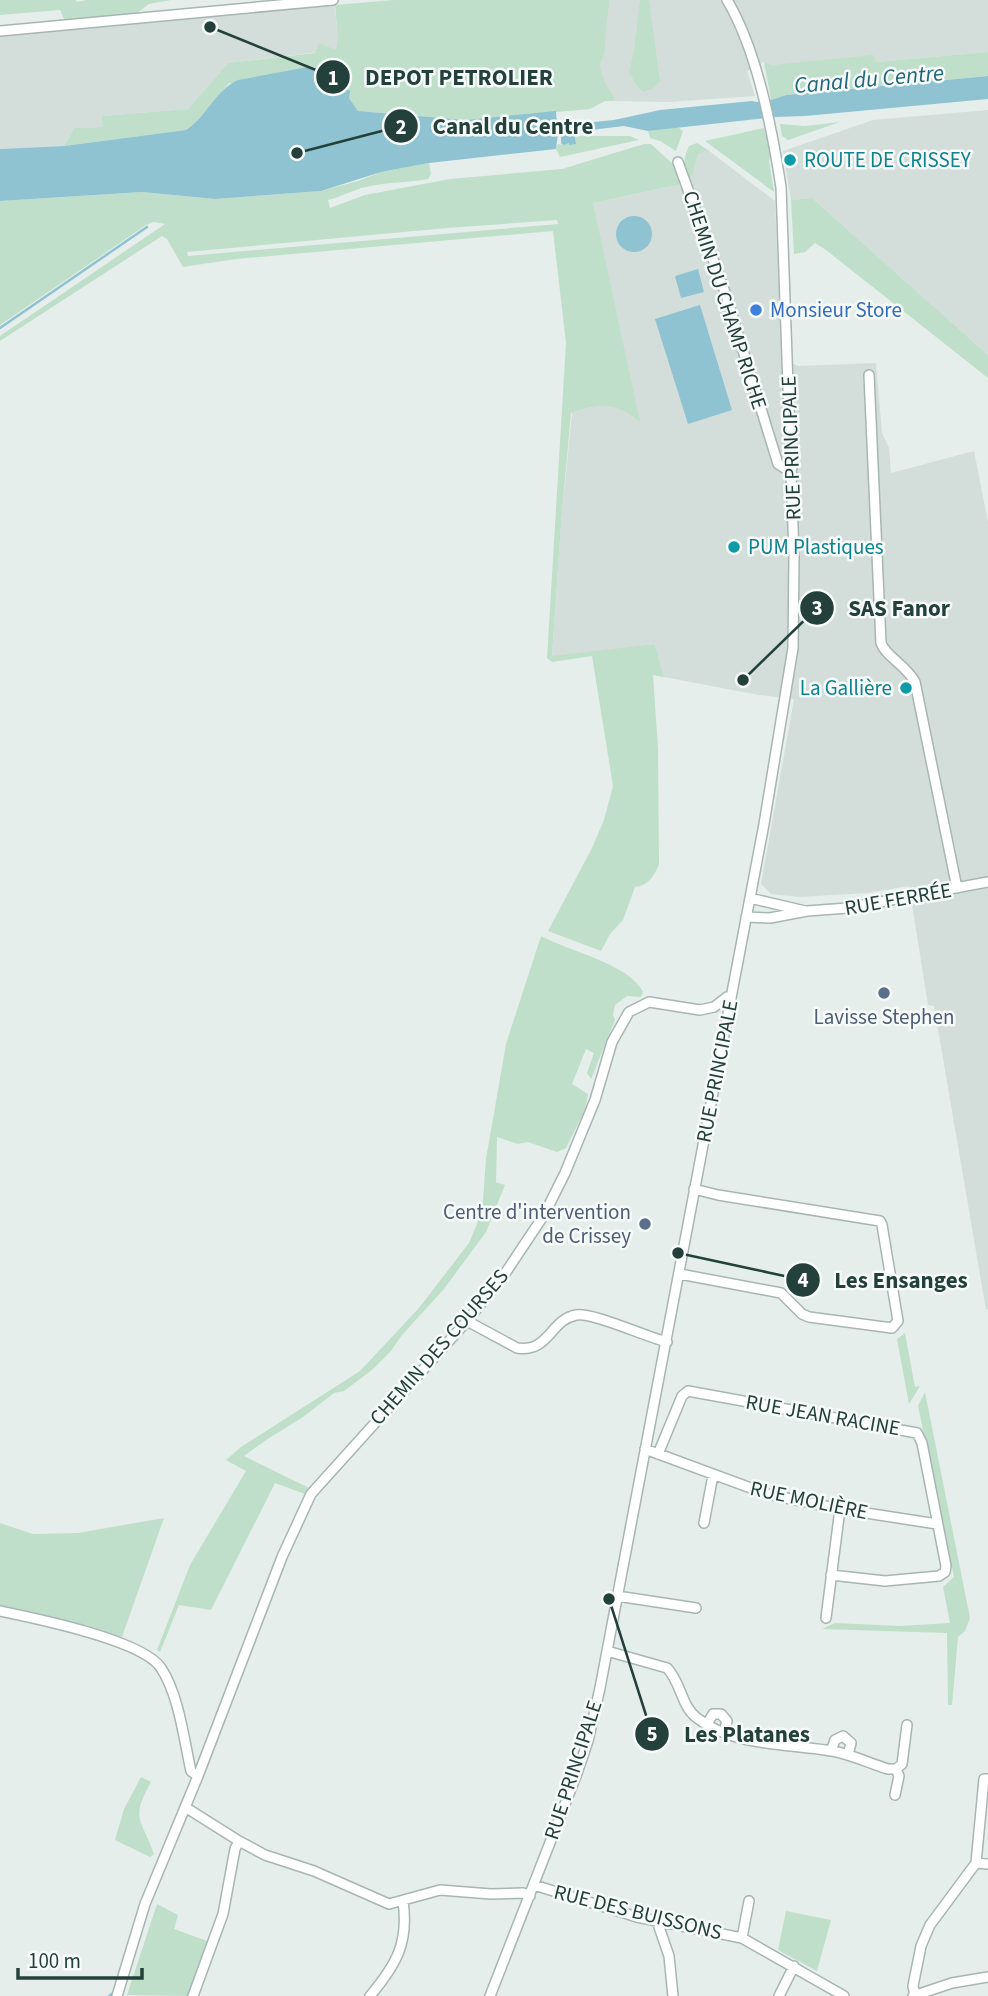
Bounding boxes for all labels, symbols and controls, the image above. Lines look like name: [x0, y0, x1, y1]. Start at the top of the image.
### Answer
callout: DEPOT PETROLIER: [316, 55, 566, 99]
water label: Canal du Centre: [793, 56, 945, 102]
text: DEPOT PETROLIER: [365, 61, 553, 94]
text: 1: [327, 63, 339, 93]
callout: Canal du Centre: [384, 104, 607, 148]
text: Canal du Centre: [433, 110, 594, 143]
text: 2: [395, 112, 407, 142]
place label: ROUTE DE CRISSEY: [804, 145, 972, 175]
marker: ROUTE DE CRISSEY: [782, 152, 798, 168]
street label: CHEMIN DU CHAMP RICHE: [675, 187, 775, 413]
place label: Monsieur Store: [770, 295, 902, 325]
marker: Monsieur Store: [748, 302, 764, 318]
street label: RUE PRINCIPALE: [773, 375, 809, 521]
place label: PUM Plastiques: [748, 532, 884, 562]
marker: PUM Plastiques: [726, 539, 742, 555]
callout: SAS Fanor: [799, 586, 964, 630]
text: SAS Fanor: [848, 592, 951, 625]
text: 3: [811, 593, 823, 623]
place label: La Gallière: [800, 673, 892, 703]
marker: La Gallière: [898, 680, 914, 696]
street label: RUE FERRÉE: [842, 875, 954, 923]
marker: Lavisse Stephen: [876, 985, 892, 1001]
street label: RUE PRINCIPALE: [688, 997, 746, 1145]
place label: Lavisse Stephen: [814, 1002, 954, 1032]
place label: Centre d'intervention de Crissey: [443, 1197, 631, 1251]
marker: Centre d'intervention de Crissey: [637, 1216, 653, 1232]
callout: Les Ensanges: [785, 1258, 982, 1302]
street label: CHEMIN DES COURSES: [362, 1262, 516, 1432]
text: Les Ensanges: [834, 1264, 968, 1297]
text: 4: [797, 1265, 809, 1295]
street label: RUE JEAN RACINE: [743, 1387, 903, 1443]
street label: RUE MOLIÈRE: [747, 1473, 871, 1527]
street label: RUE PRINCIPALE: [536, 1697, 610, 1843]
callout: Les Platanes: [635, 1712, 824, 1756]
text: Les Platanes: [684, 1718, 810, 1751]
text: 5: [646, 1719, 658, 1749]
street label: RUE DES BUISSONS: [551, 1877, 725, 1947]
scale bar: [18, 1937, 142, 1981]
text: 100 m: [28, 1946, 81, 1976]

